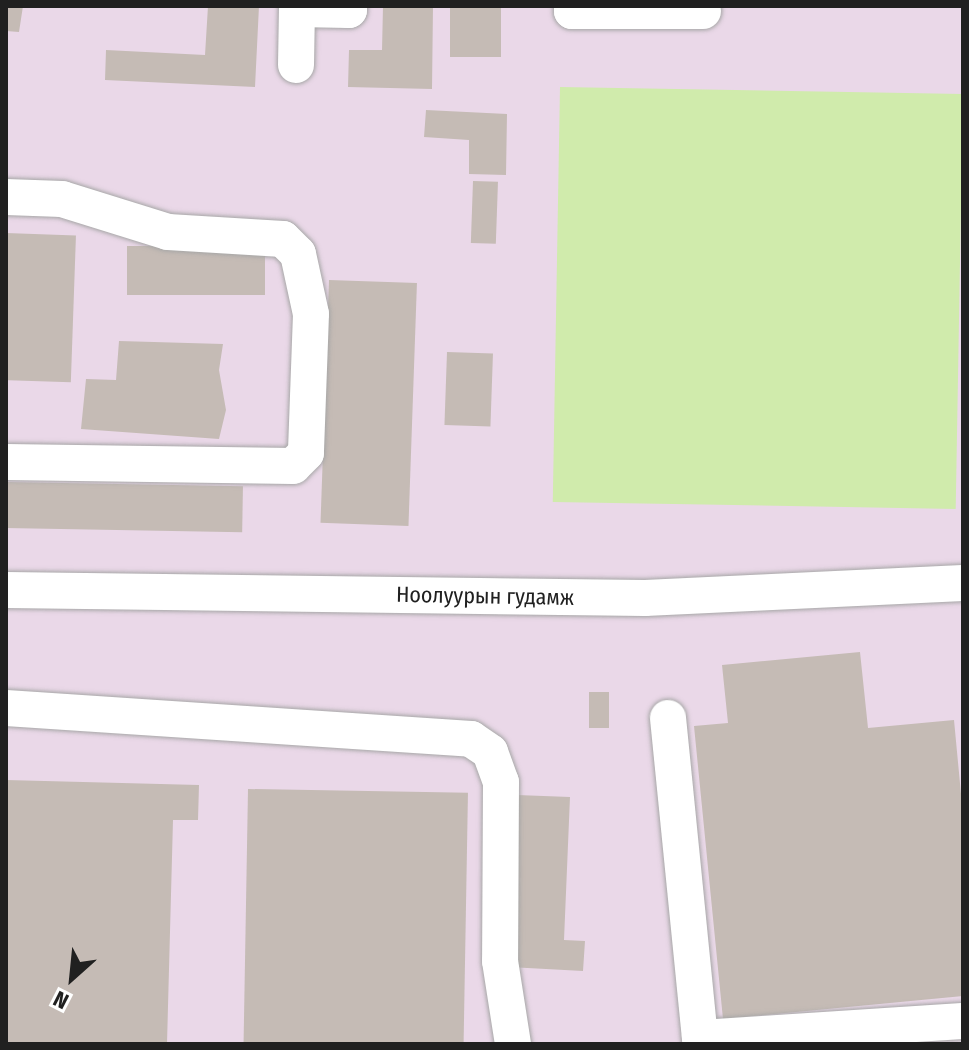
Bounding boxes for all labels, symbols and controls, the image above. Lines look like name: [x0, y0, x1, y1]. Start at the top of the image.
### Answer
street label: Ноолуурын гудамж: [396, 581, 574, 611]
north arrow: [32, 938, 112, 1018]
text: N: [49, 985, 73, 1015]

